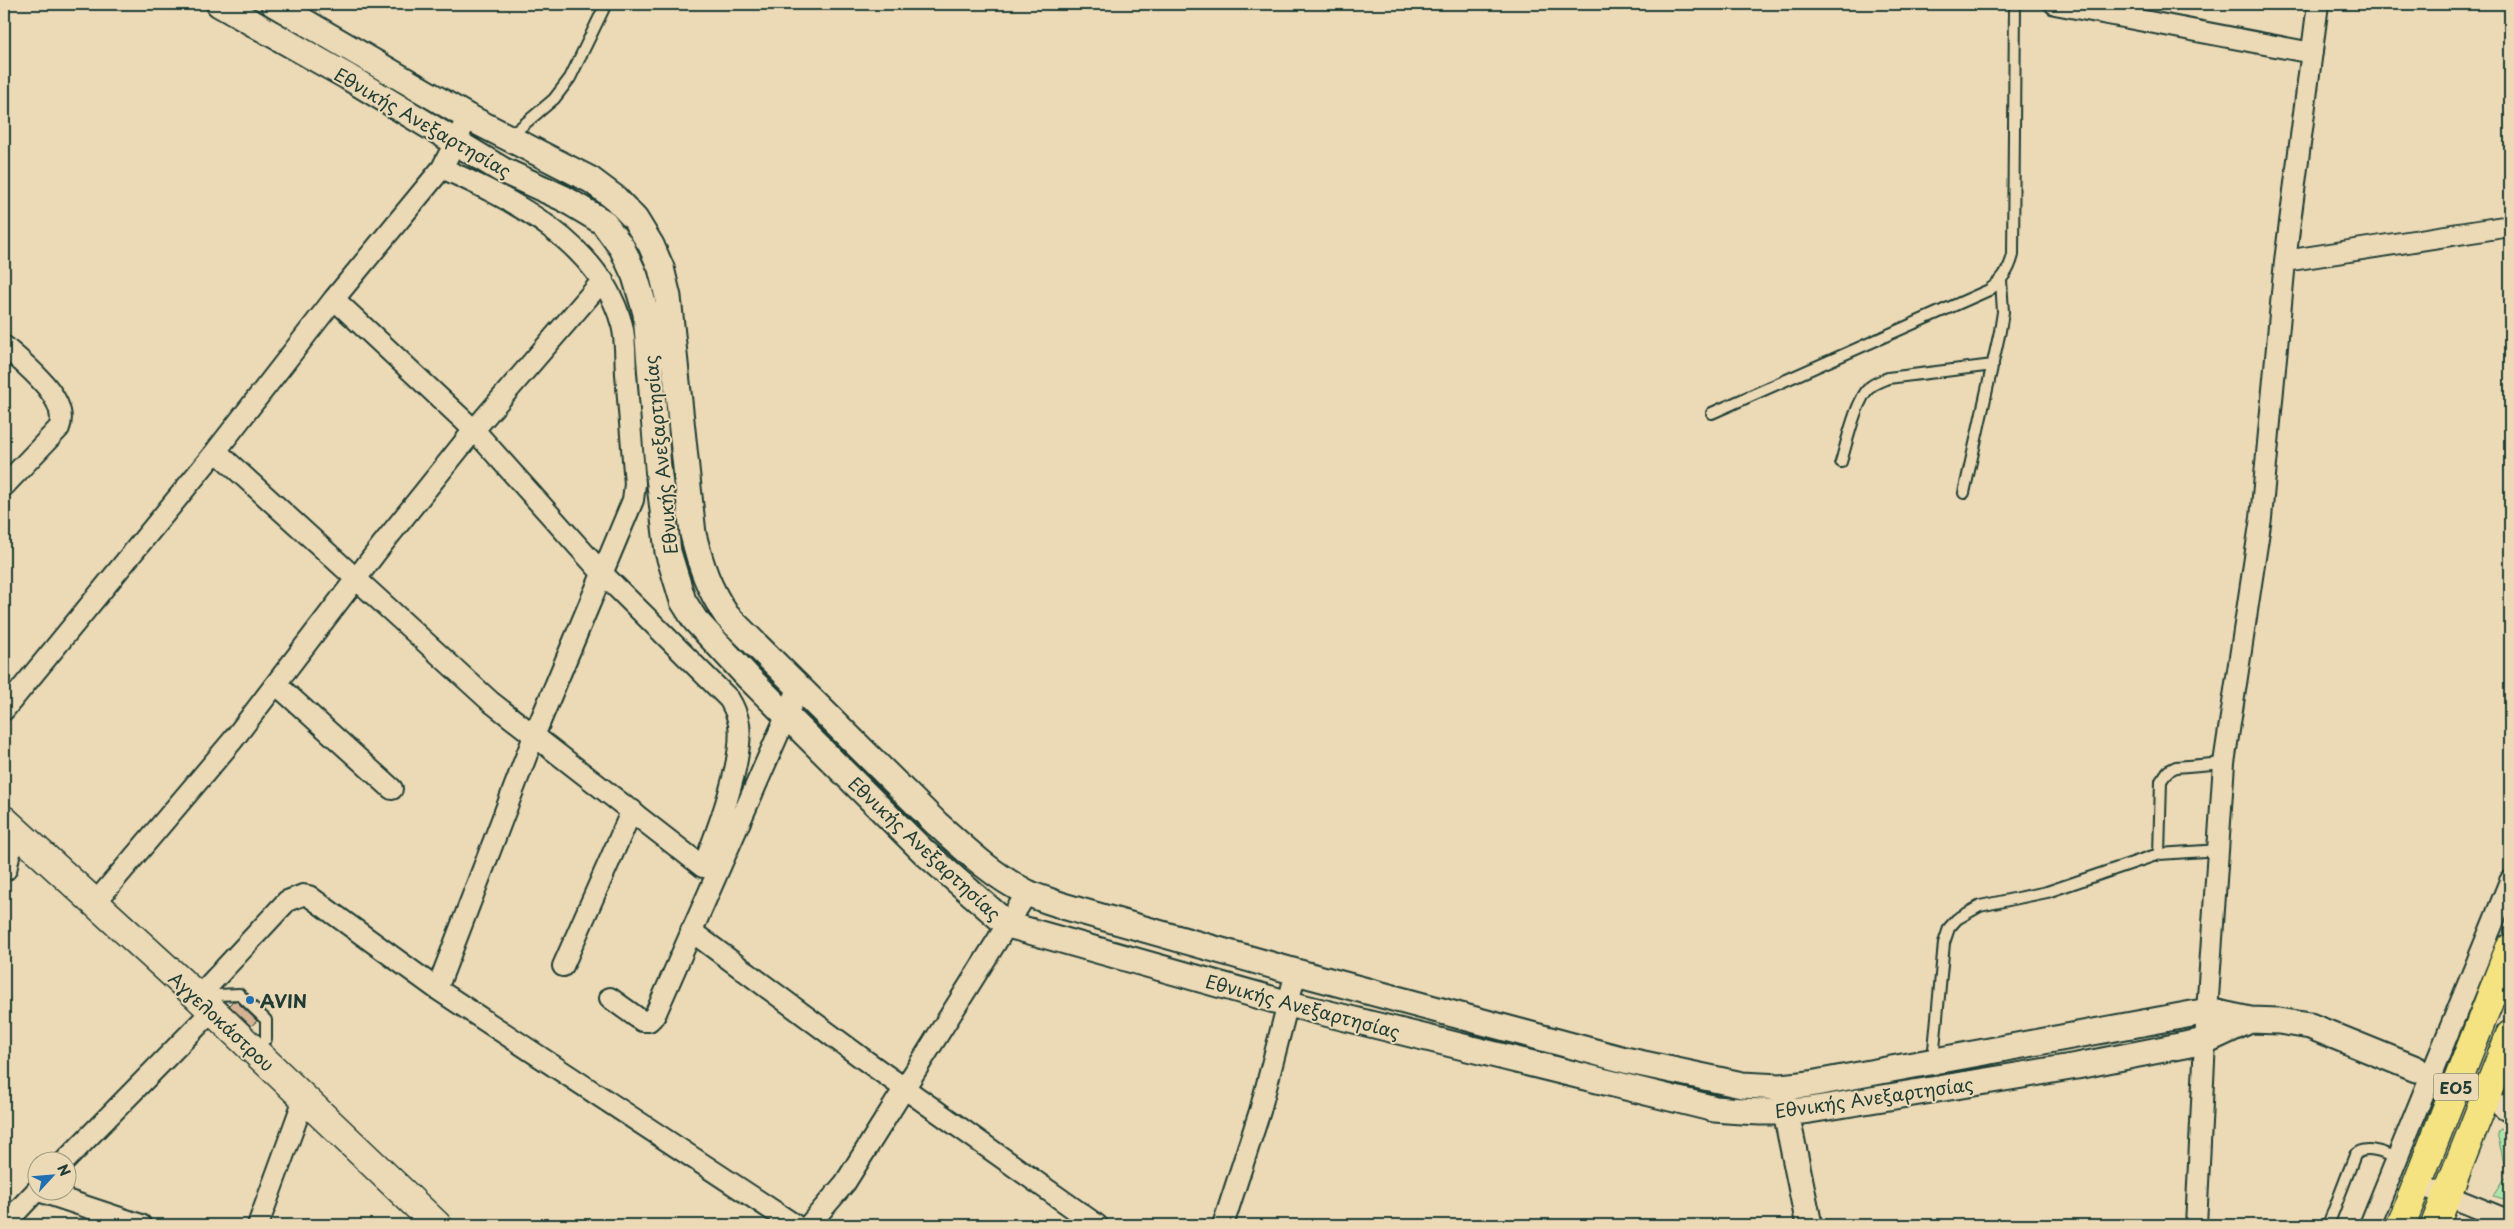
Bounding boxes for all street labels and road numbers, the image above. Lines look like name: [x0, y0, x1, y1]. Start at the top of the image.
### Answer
street label: Εθνικής Ανεξαρτησίας: [330, 60, 516, 184]
street label: Εθνικής Ανεξαρτησίας: [636, 354, 684, 556]
street label: Εθνικής Ανεξαρτησίας: [843, 770, 1007, 926]
street label: Αγγελοκάστρου: [163, 965, 281, 1077]
street label: Εθνικής Ανεξαρτησίας: [1203, 967, 1403, 1045]
street label: Εθνικής Ανεξαρτησίας: [1773, 1070, 1975, 1124]
road number: ΕΟ5: [2434, 1074, 2478, 1100]

